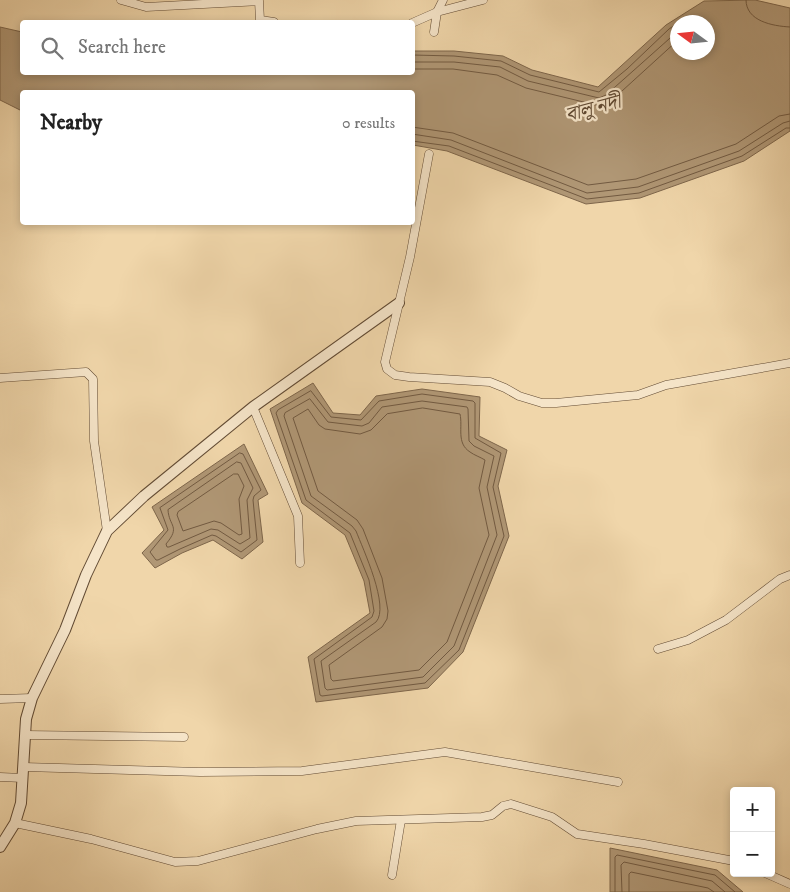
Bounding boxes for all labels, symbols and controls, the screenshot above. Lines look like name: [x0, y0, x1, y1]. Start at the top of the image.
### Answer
north arrow: [670, 15, 715, 60]
search box: [20, 20, 415, 75]
icon: search: [38, 34, 66, 62]
text: Search here: [78, 36, 166, 59]
water label: বালু নদী: [563, 88, 625, 128]
text: Nearby: [40, 110, 102, 136]
text: 0 results: [342, 113, 395, 133]
map controls: [730, 787, 775, 877]
button: +: [730, 787, 775, 832]
button: −: [730, 832, 775, 877]

